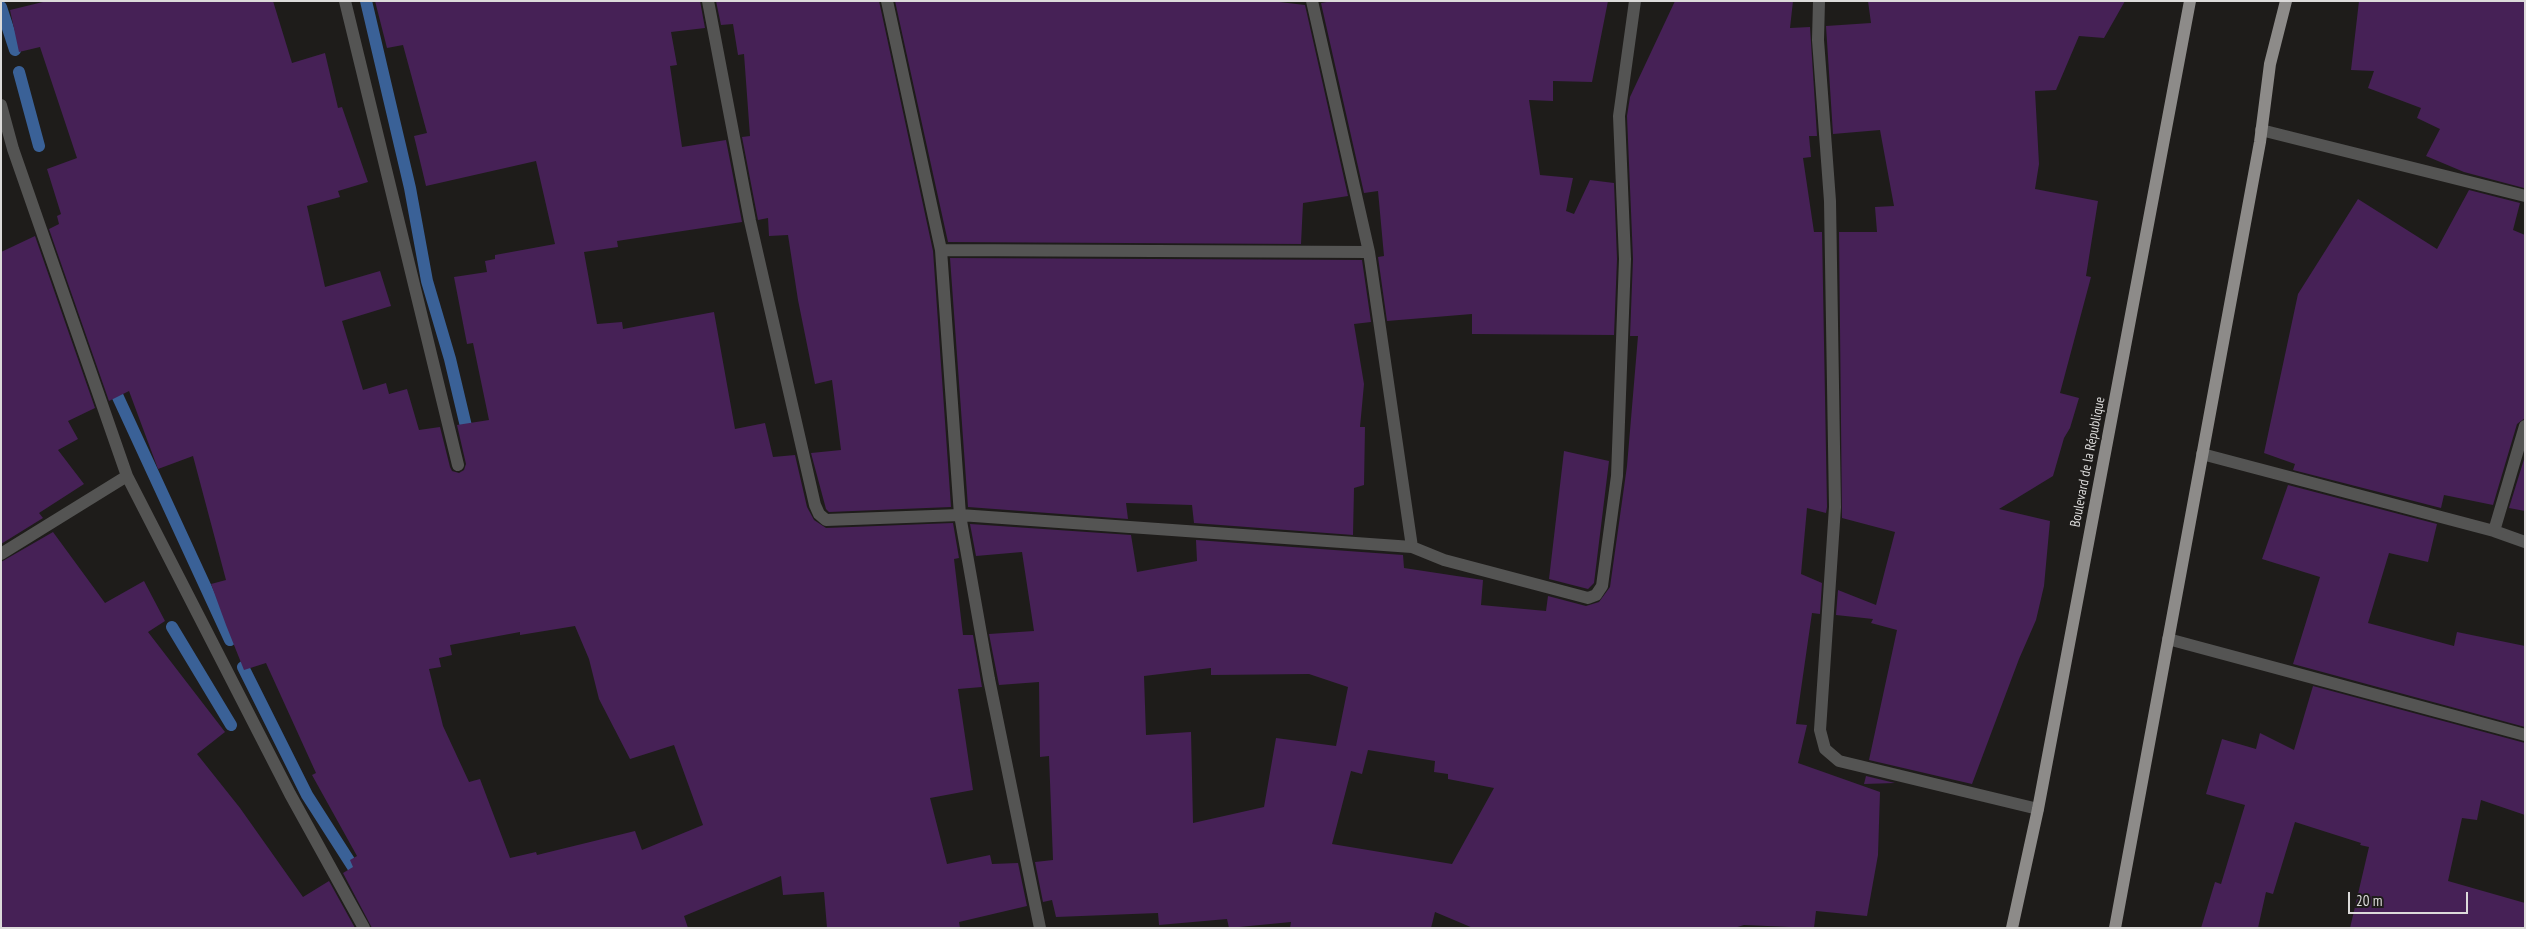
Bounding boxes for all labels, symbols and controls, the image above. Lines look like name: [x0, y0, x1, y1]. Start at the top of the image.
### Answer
street label: Boulevard de la République: [2067, 395, 2109, 529]
scale bar: [2351, 882, 2471, 914]
text: 20 m: [2356, 891, 2382, 910]

